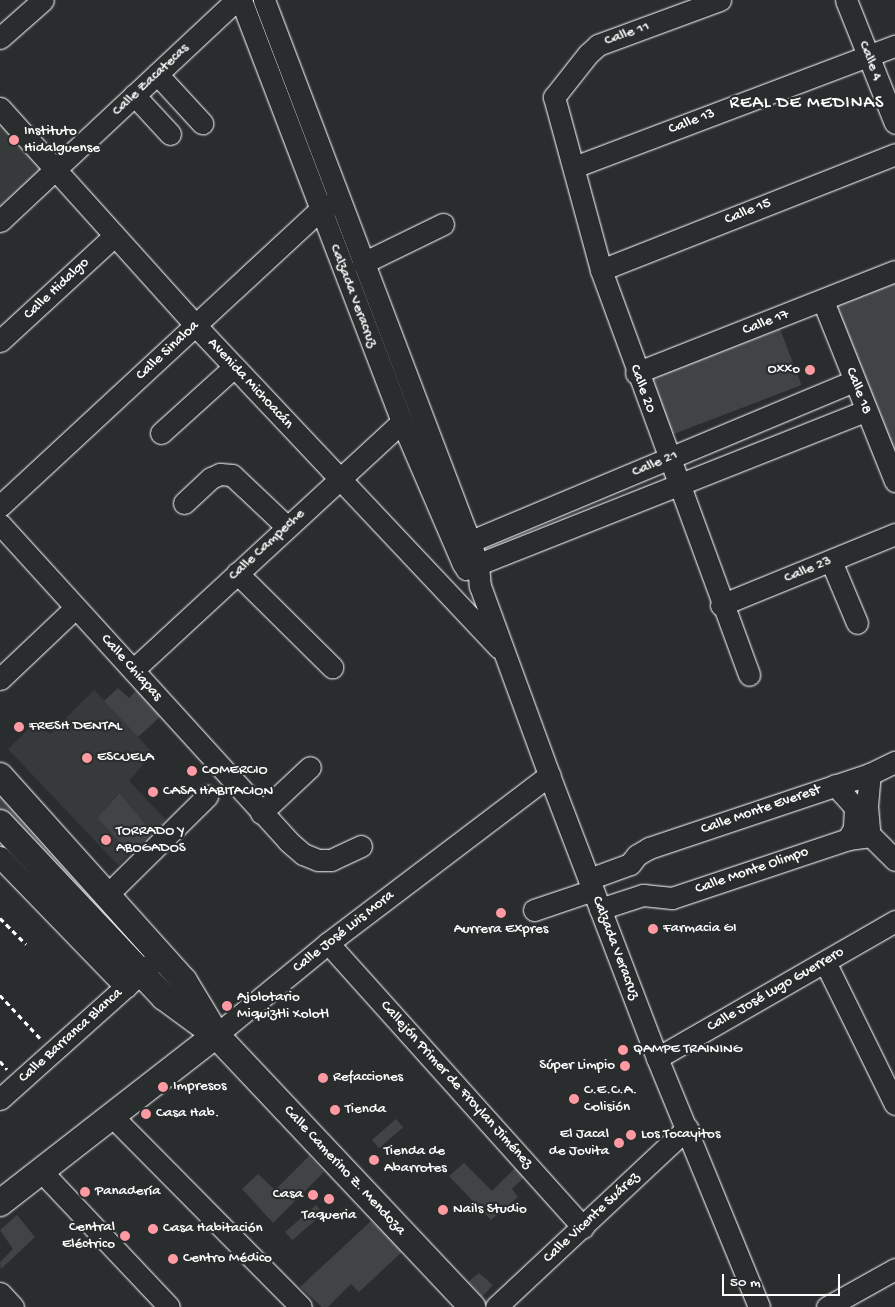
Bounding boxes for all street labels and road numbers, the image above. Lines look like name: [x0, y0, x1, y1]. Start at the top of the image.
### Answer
street label: Calle 11: [602, 18, 652, 50]
street label: Calle 4: [854, 38, 886, 84]
street label: Calle Zacatecas: [109, 40, 193, 120]
street label: Calle 13: [666, 105, 718, 139]
street label: Calle 15: [722, 195, 774, 229]
street label: Calzada Veracruz: [325, 242, 381, 350]
street label: Calle Hidalgo: [21, 254, 93, 324]
street label: Calle 17: [740, 306, 792, 340]
street label: Calle Sinaloa: [133, 317, 203, 385]
street label: Avenida Michoacán: [203, 335, 297, 433]
street label: Calle 20: [625, 362, 659, 416]
street label: Calle 18: [841, 365, 875, 417]
street label: Calle 21: [629, 446, 681, 482]
street label: Calle Campeche: [225, 505, 309, 585]
street label: Calle 23: [782, 552, 834, 588]
street label: Calle Chiapas: [96, 631, 166, 705]
street label: Calle Monte Everest: [699, 781, 823, 839]
street label: Calle Monte Olimpo: [693, 843, 811, 899]
street label: Calle José Luis Mora: [290, 887, 398, 977]
street label: Calzada Veracruz: [587, 894, 643, 1002]
street label: Calle José Lugo Guerrero: [704, 943, 848, 1037]
street label: Calle Barranca Blanca: [15, 985, 127, 1087]
street label: Callejón Primer de Froylan Jiménez: [376, 997, 536, 1173]
street label: Calle Camerino Z. Mendoza: [279, 1102, 409, 1240]
street label: Calle Vicente Suárez: [540, 1169, 644, 1267]

